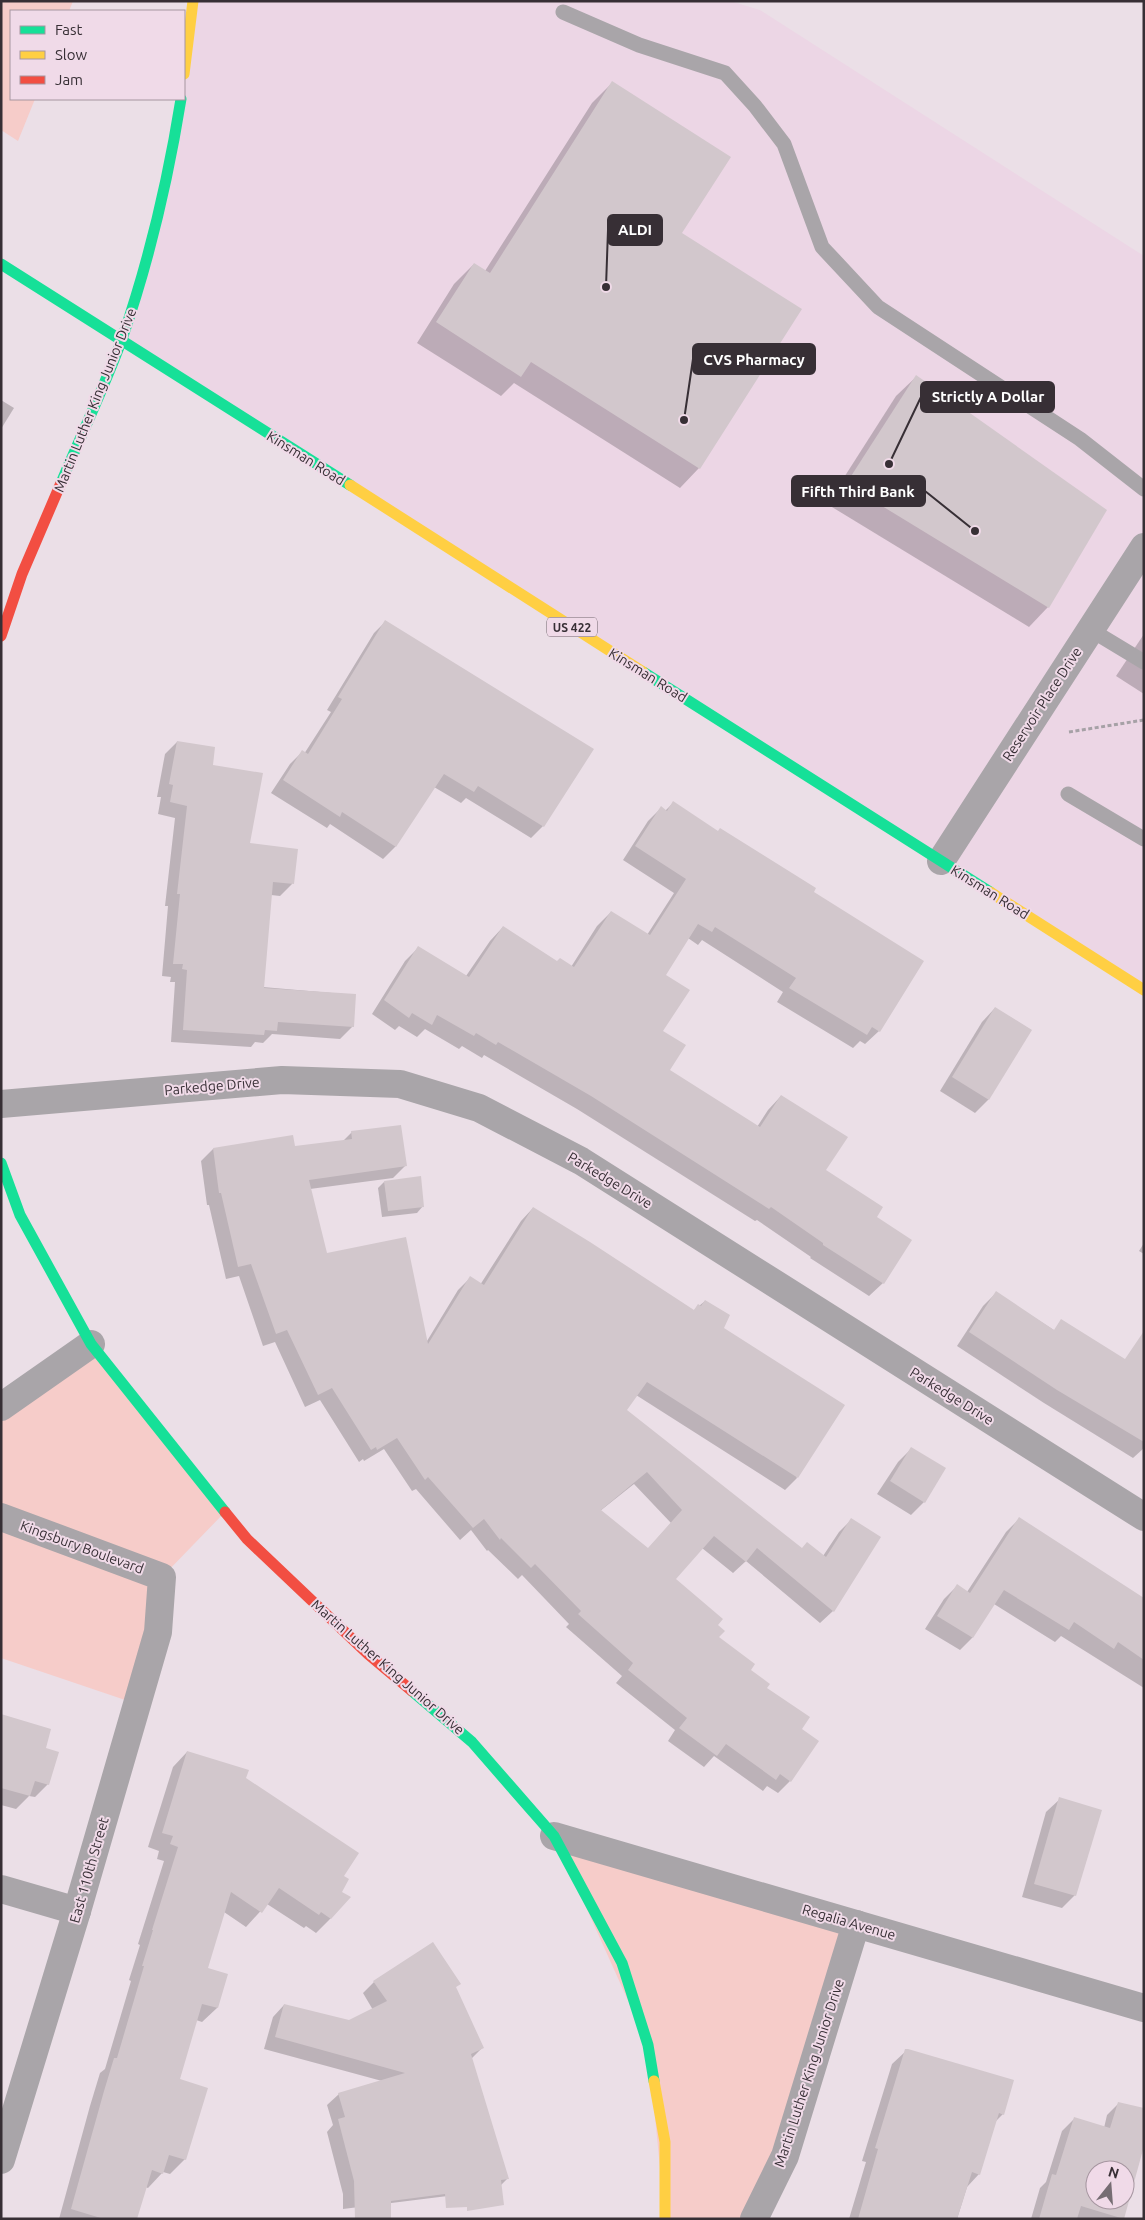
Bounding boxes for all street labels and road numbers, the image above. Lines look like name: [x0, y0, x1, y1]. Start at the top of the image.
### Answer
street label: Martin Luther King Junior Drive: [51, 306, 139, 494]
street label: Kinsman Road: [264, 428, 348, 488]
road number: US 422: [547, 618, 597, 636]
street label: Reservoir Place Drive: [999, 644, 1085, 764]
street label: Kinsman Road: [606, 645, 690, 705]
street label: Kinsman Road: [948, 862, 1032, 922]
street label: Parkedge Drive: [164, 1074, 260, 1098]
street label: Parkedge Drive: [565, 1149, 655, 1211]
street label: Parkedge Drive: [907, 1364, 997, 1428]
street label: Kingsbury Boulevard: [18, 1517, 146, 1577]
street label: Martin Luther King Junior Drive: [308, 1596, 468, 1738]
street label: East 110th Street: [66, 1815, 112, 1925]
street label: Regalia Avenue: [801, 1901, 897, 1943]
street label: Martin Luther King Junior Drive: [771, 1977, 847, 2169]

